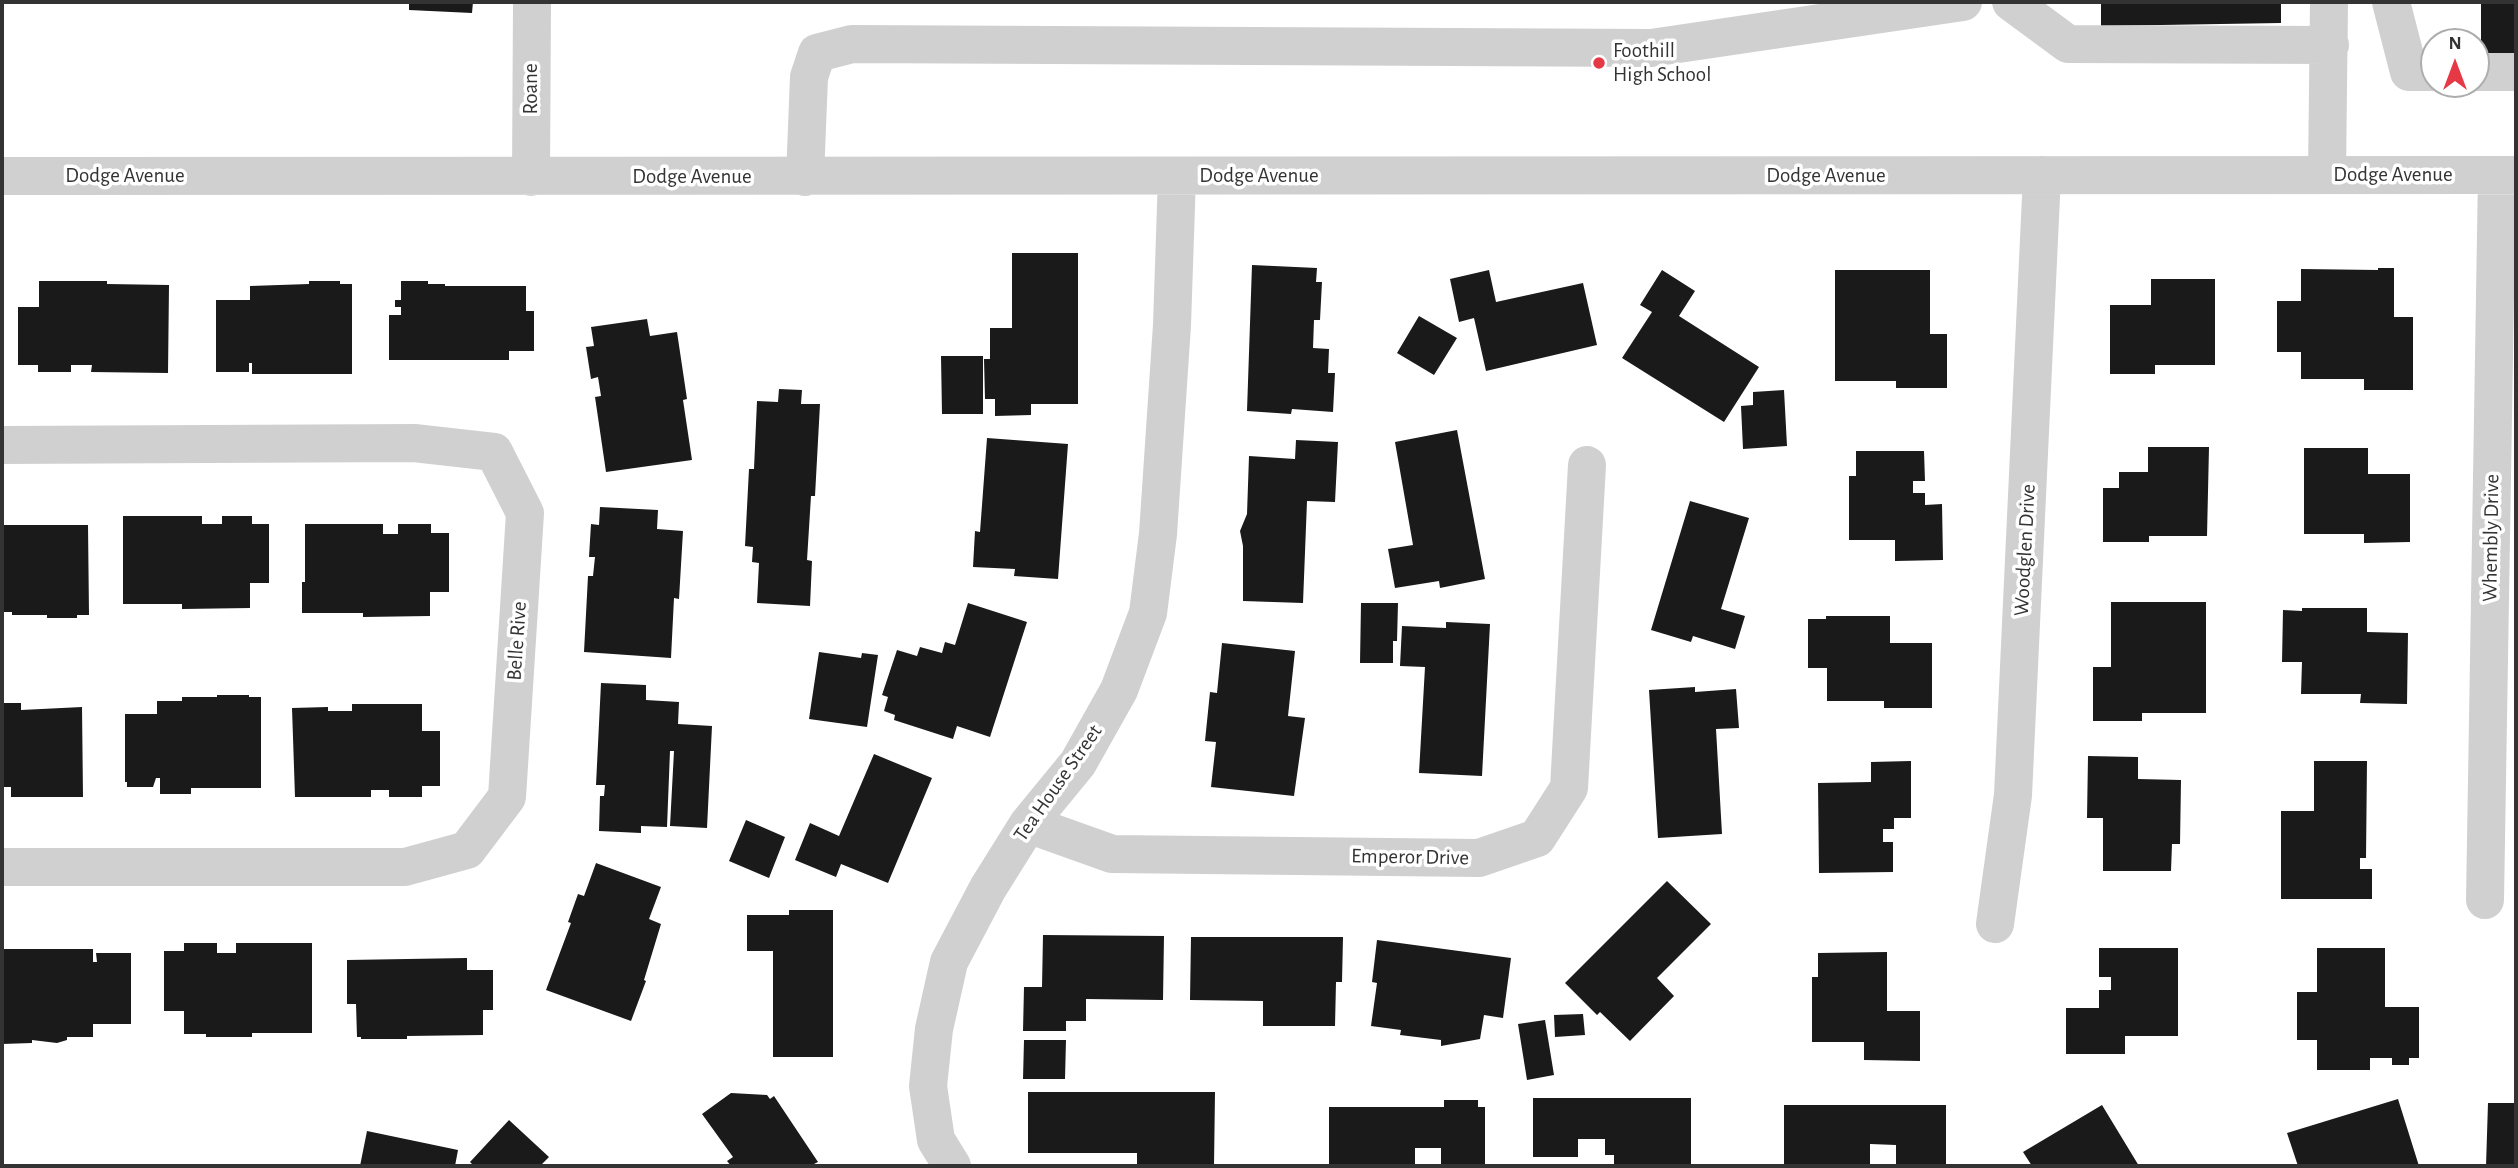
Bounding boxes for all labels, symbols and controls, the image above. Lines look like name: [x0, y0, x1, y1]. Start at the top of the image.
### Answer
north arrow: [2420, 28, 2490, 98]
text: N: [2448, 34, 2462, 53]
place label: Foothill High School: [1613, 38, 1711, 88]
marker: Foothill High School: [1591, 55, 1607, 71]
street label: Roane: [518, 63, 544, 115]
street label: Dodge Avenue: [2333, 162, 2453, 188]
street label: Dodge Avenue: [65, 163, 185, 189]
street label: Dodge Avenue: [1199, 163, 1319, 189]
street label: Dodge Avenue: [1766, 163, 1886, 189]
street label: Dodge Avenue: [632, 164, 752, 190]
street label: Whembly Drive: [2477, 474, 2505, 602]
street label: Woodglen Drive: [2009, 483, 2041, 617]
street label: Belle Rive: [502, 601, 532, 681]
street label: Tea House Street: [1008, 720, 1108, 846]
street label: Emperor Drive: [1351, 843, 1469, 871]

